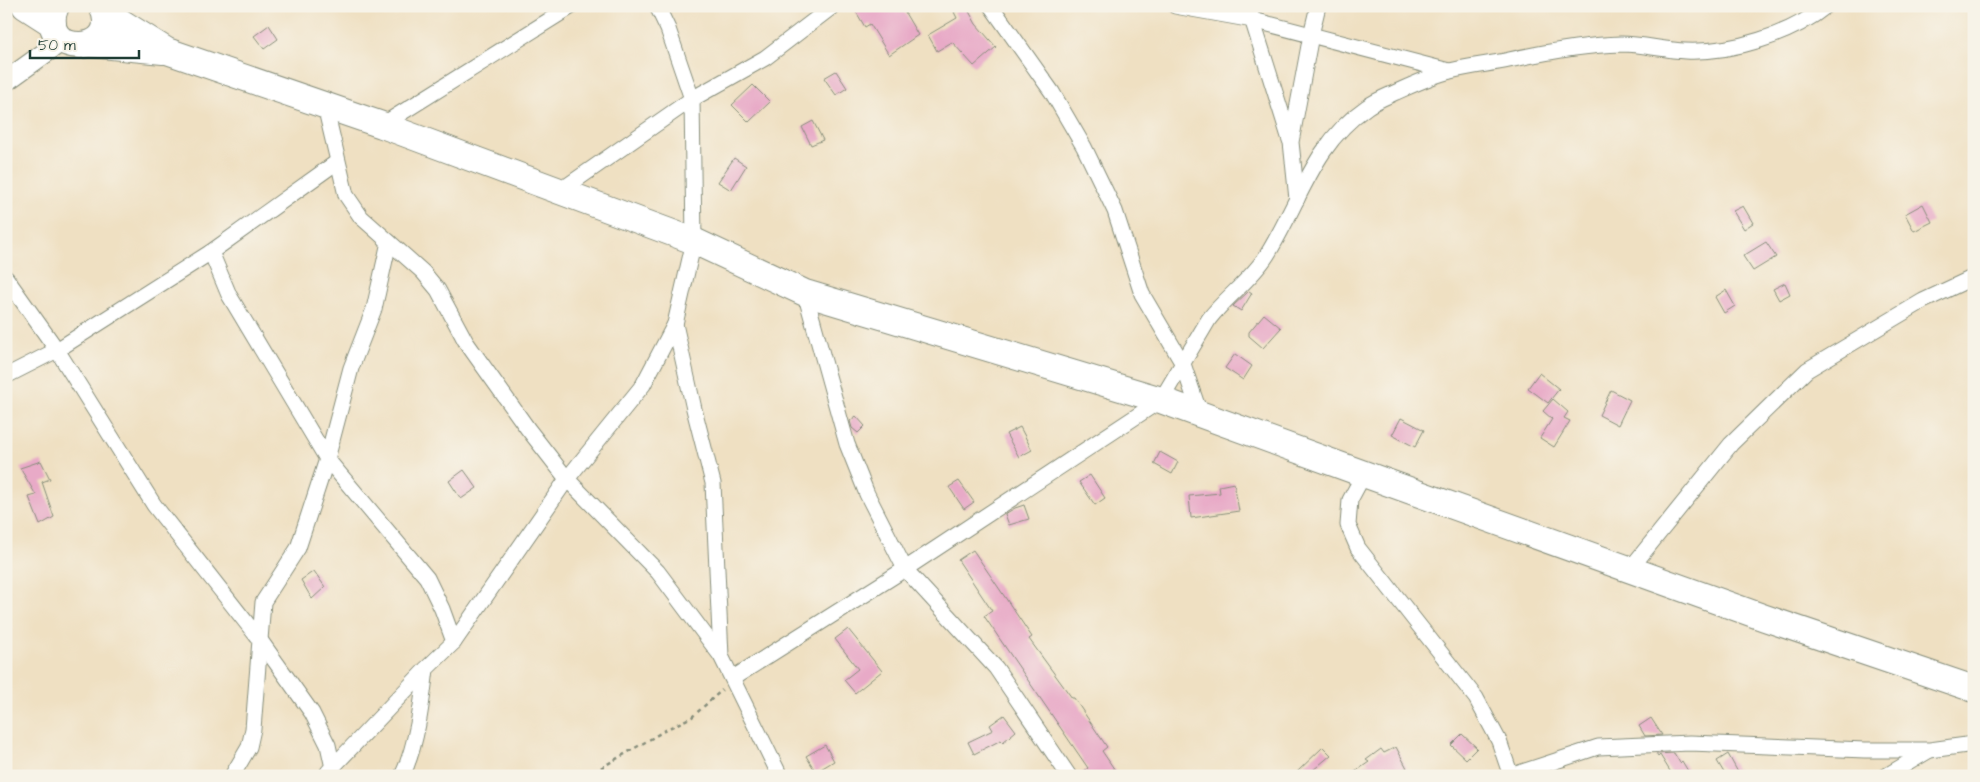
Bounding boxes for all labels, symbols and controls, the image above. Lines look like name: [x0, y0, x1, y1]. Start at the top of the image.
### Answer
scale bar: [30, 28, 139, 60]
text: 50 m: [38, 35, 76, 56]

